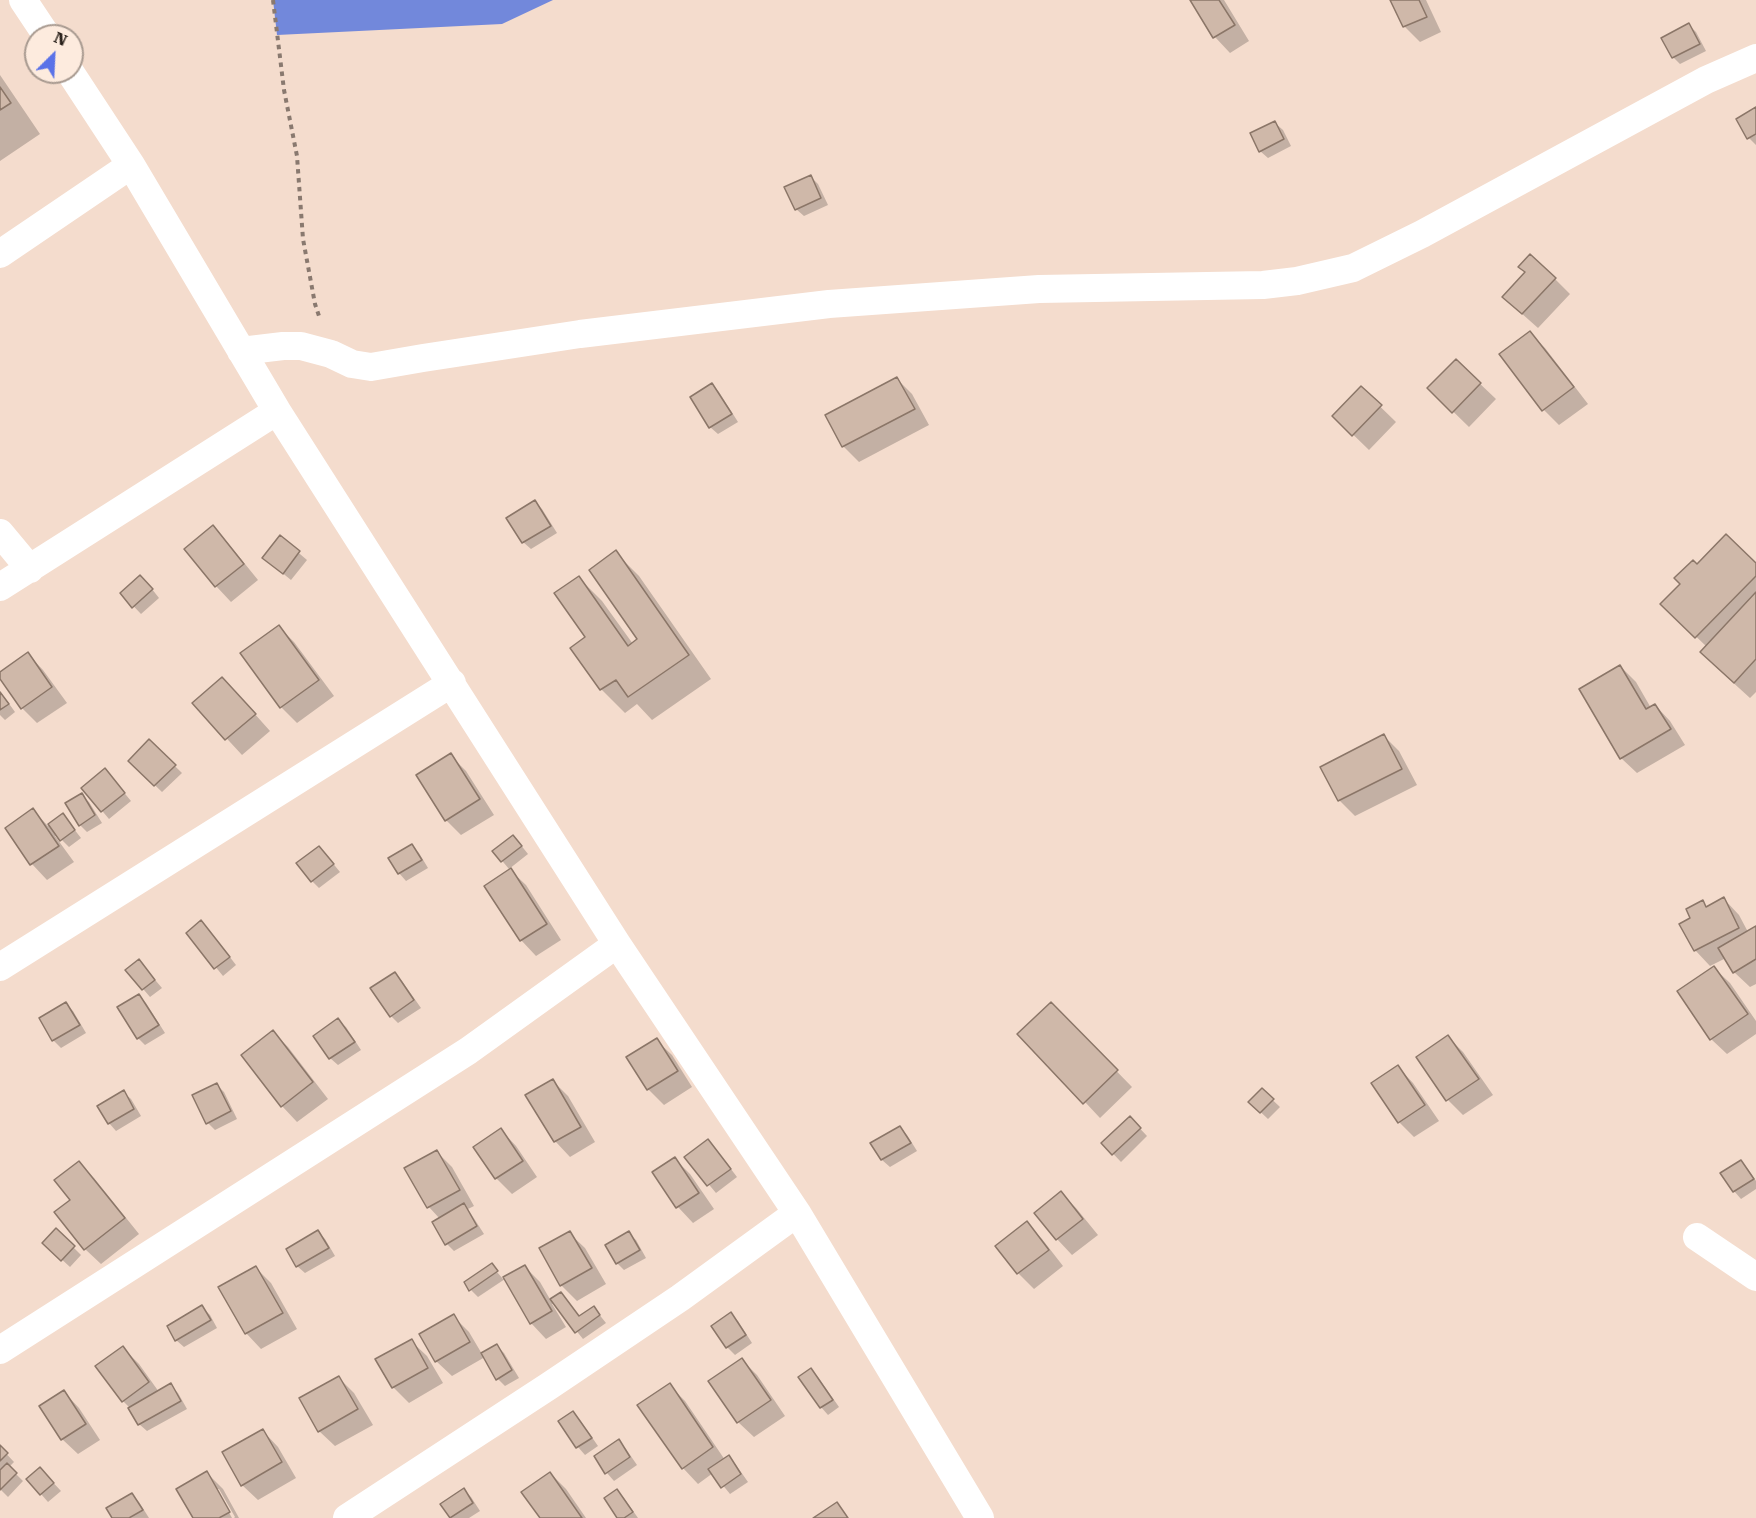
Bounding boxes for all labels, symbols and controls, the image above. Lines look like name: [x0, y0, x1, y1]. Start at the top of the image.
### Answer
north arrow: [24, 24, 84, 84]
text: N: [51, 28, 70, 50]

